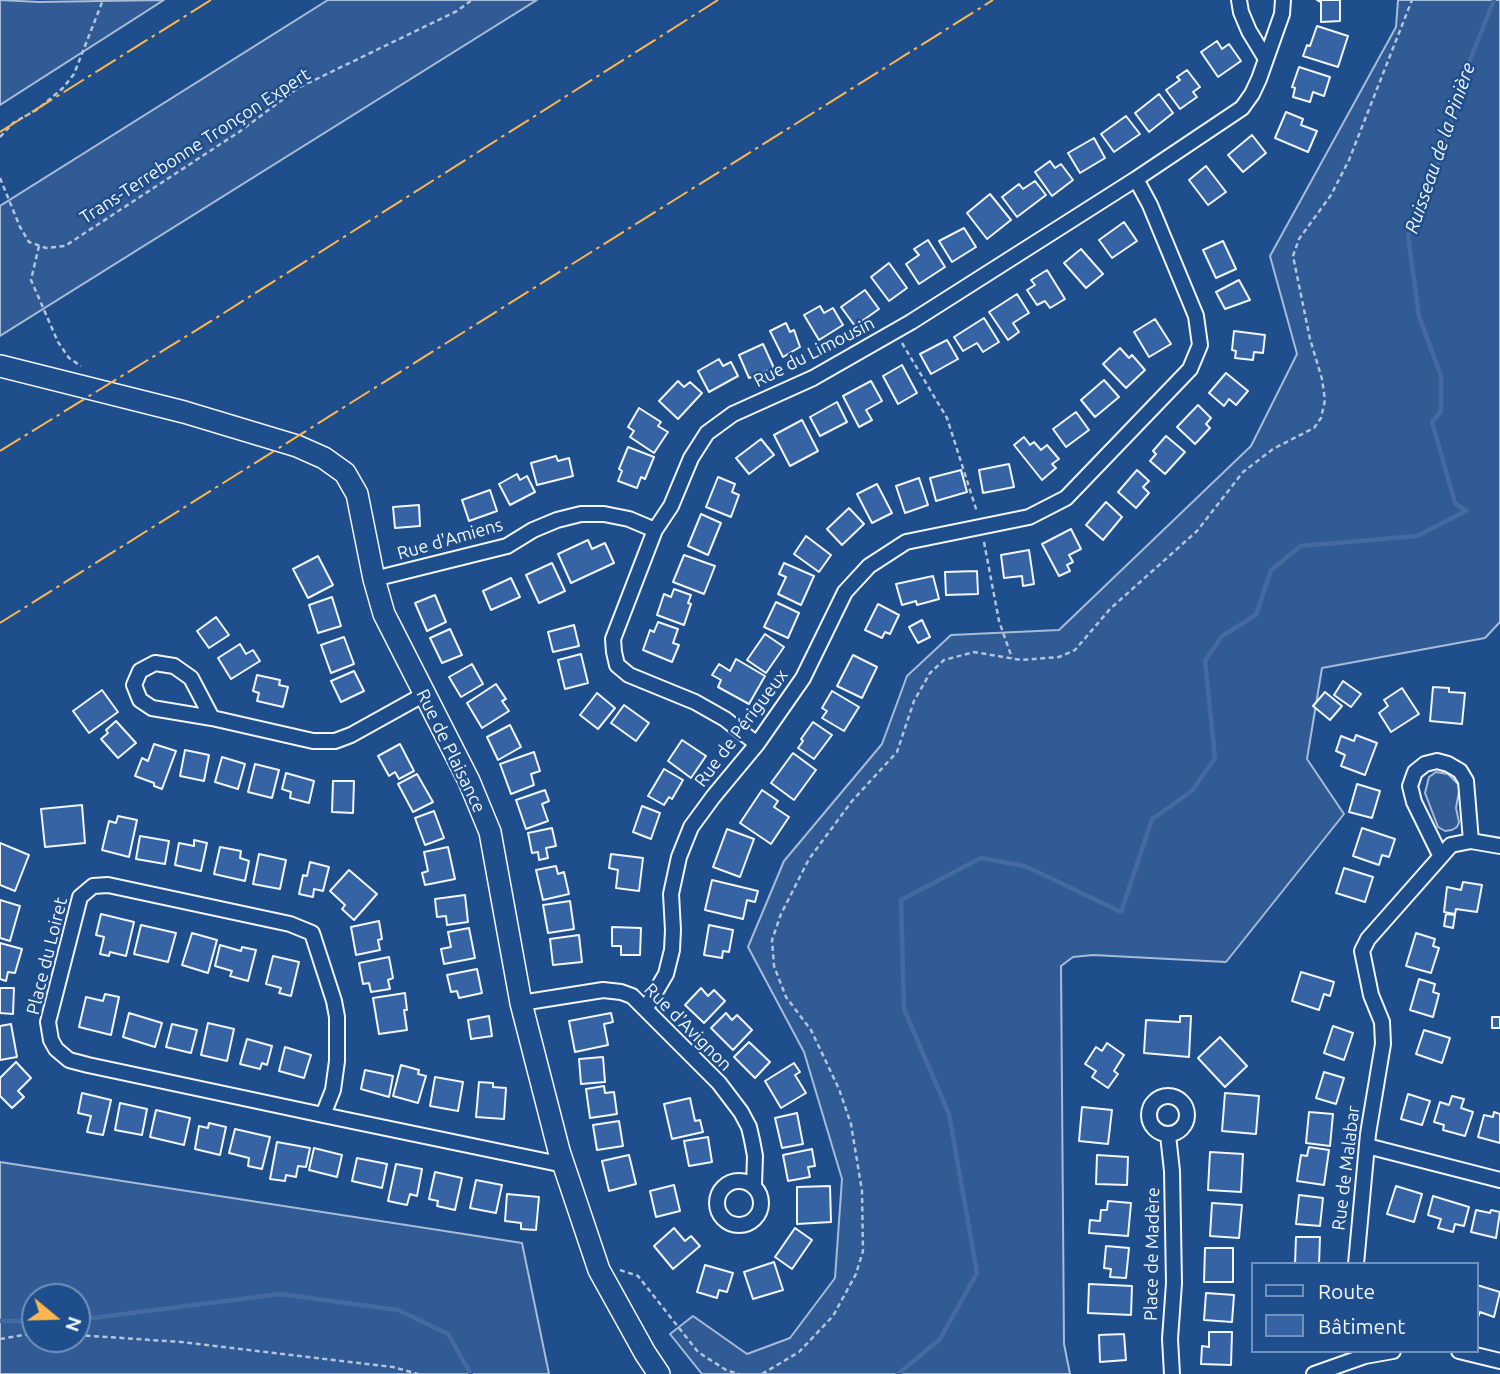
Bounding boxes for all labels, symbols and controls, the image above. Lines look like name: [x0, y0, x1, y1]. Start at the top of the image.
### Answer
water label: Ruisseau de la Pinière: [1400, 60, 1480, 236]
street label: Trans-Terrebonne Tronçon Expert: [76, 63, 314, 229]
street label: Rue du Limousin: [750, 312, 878, 392]
street label: Rue d'Amiens: [395, 514, 505, 564]
street label: Rue de Périgueux: [690, 665, 792, 791]
street label: Rue de Plaisance: [412, 686, 490, 816]
street label: Place du Loiret: [22, 895, 72, 1017]
street label: Rue d'Avignon: [640, 979, 736, 1075]
street label: Rue de Malabar: [1328, 1104, 1364, 1232]
street label: Place de Madère: [1140, 1187, 1164, 1321]
legend: [1252, 1262, 1479, 1353]
text: Route: [1318, 1279, 1375, 1303]
north arrow: [21, 1283, 91, 1353]
text: N: [61, 1314, 87, 1334]
text: Bâtiment: [1318, 1314, 1405, 1338]

